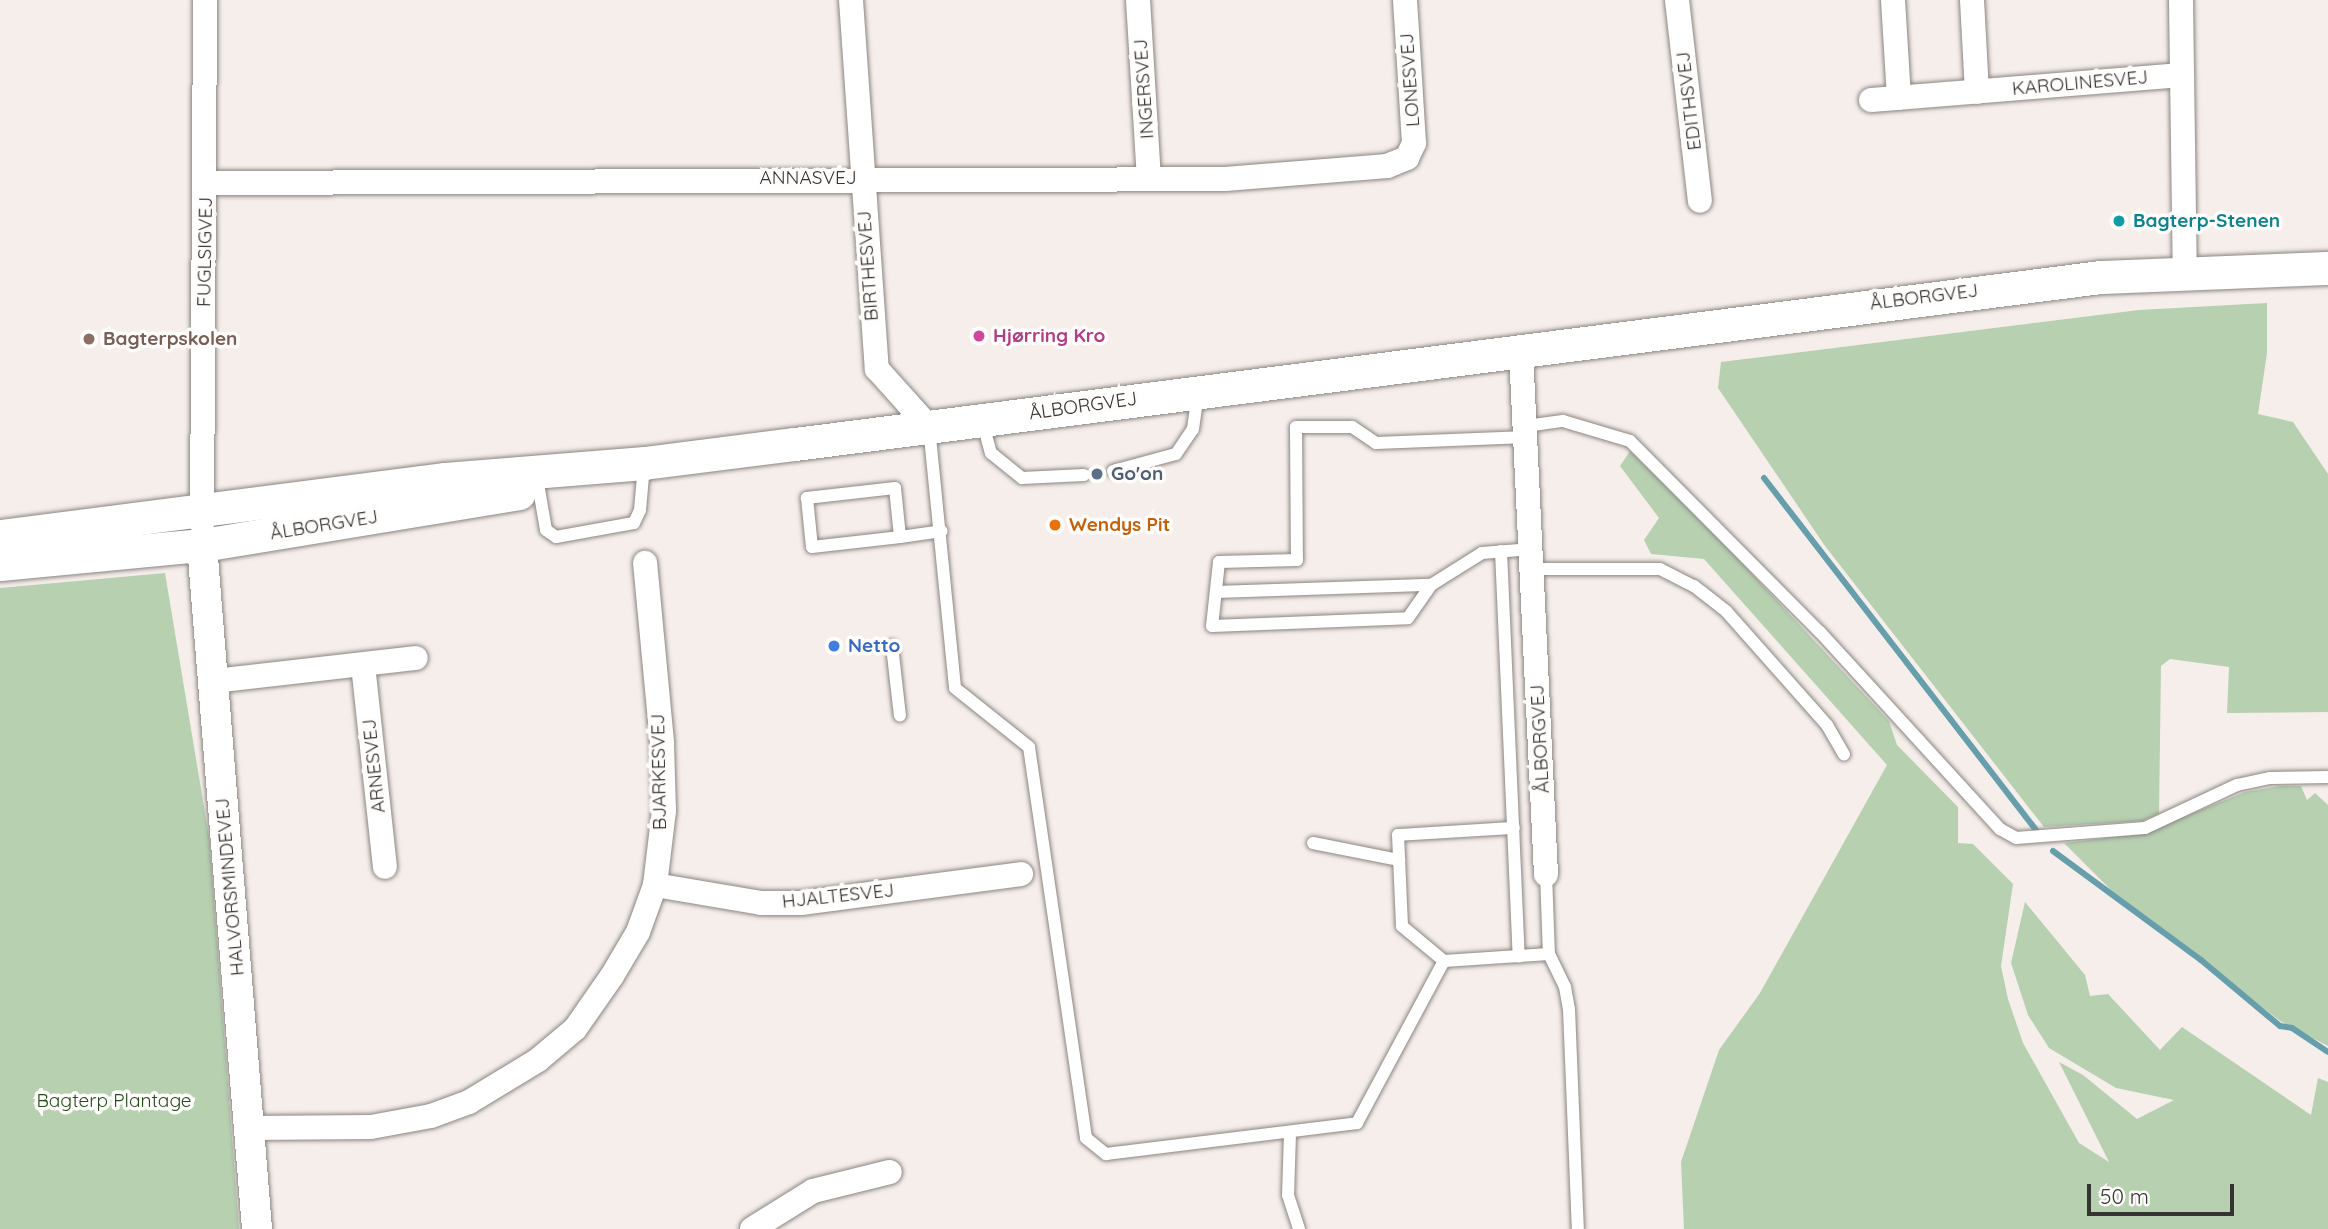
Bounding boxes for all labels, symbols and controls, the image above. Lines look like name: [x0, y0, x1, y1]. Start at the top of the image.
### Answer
street label: LONESVEJ: [1395, 32, 1425, 128]
street label: INGERSVEJ: [1129, 38, 1159, 140]
street label: EDITHSVEJ: [1672, 50, 1706, 152]
street label: KAROLINESVEJ: [2011, 66, 2149, 100]
street label: ANNASVEJ: [759, 167, 857, 189]
street label: FUGLSIGVEJ: [193, 197, 217, 307]
street label: BIRTHESVEJ: [853, 210, 883, 322]
place label: Bagterp-Stenen: [2133, 210, 2280, 232]
marker: Bagterp-Stenen: [2111, 213, 2127, 229]
street label: ÅLBORGVEJ: [1869, 279, 1979, 315]
place label: Hjørring Kro: [993, 325, 1105, 347]
place label: Bagterpskolen: [103, 328, 237, 350]
marker: Hjørring Kro: [971, 328, 987, 344]
marker: Bagterpskolen: [81, 331, 97, 347]
street label: ÅLBORGVEJ: [1027, 387, 1139, 425]
place label: Go'on: [1111, 463, 1163, 485]
marker: Go'on: [1089, 466, 1105, 482]
street label: ÅLBORGVEJ: [268, 505, 380, 545]
place label: Wendys Pit: [1069, 514, 1170, 536]
marker: Wendys Pit: [1047, 517, 1063, 533]
place label: Netto: [848, 635, 900, 657]
marker: Netto: [826, 638, 842, 654]
street label: ÅLBORGVEJ: [1526, 684, 1554, 794]
street label: BJARKESVEJ: [647, 714, 671, 830]
street label: ARNESVEJ: [358, 718, 390, 814]
street label: HALVORSMINDEVEJ: [211, 797, 249, 977]
street label: HJALTESVEJ: [781, 879, 895, 913]
park label: Bagterp Plantage: [36, 1090, 192, 1112]
scale bar: [2090, 1170, 2237, 1214]
text: 50 m: [2100, 1183, 2149, 1209]

